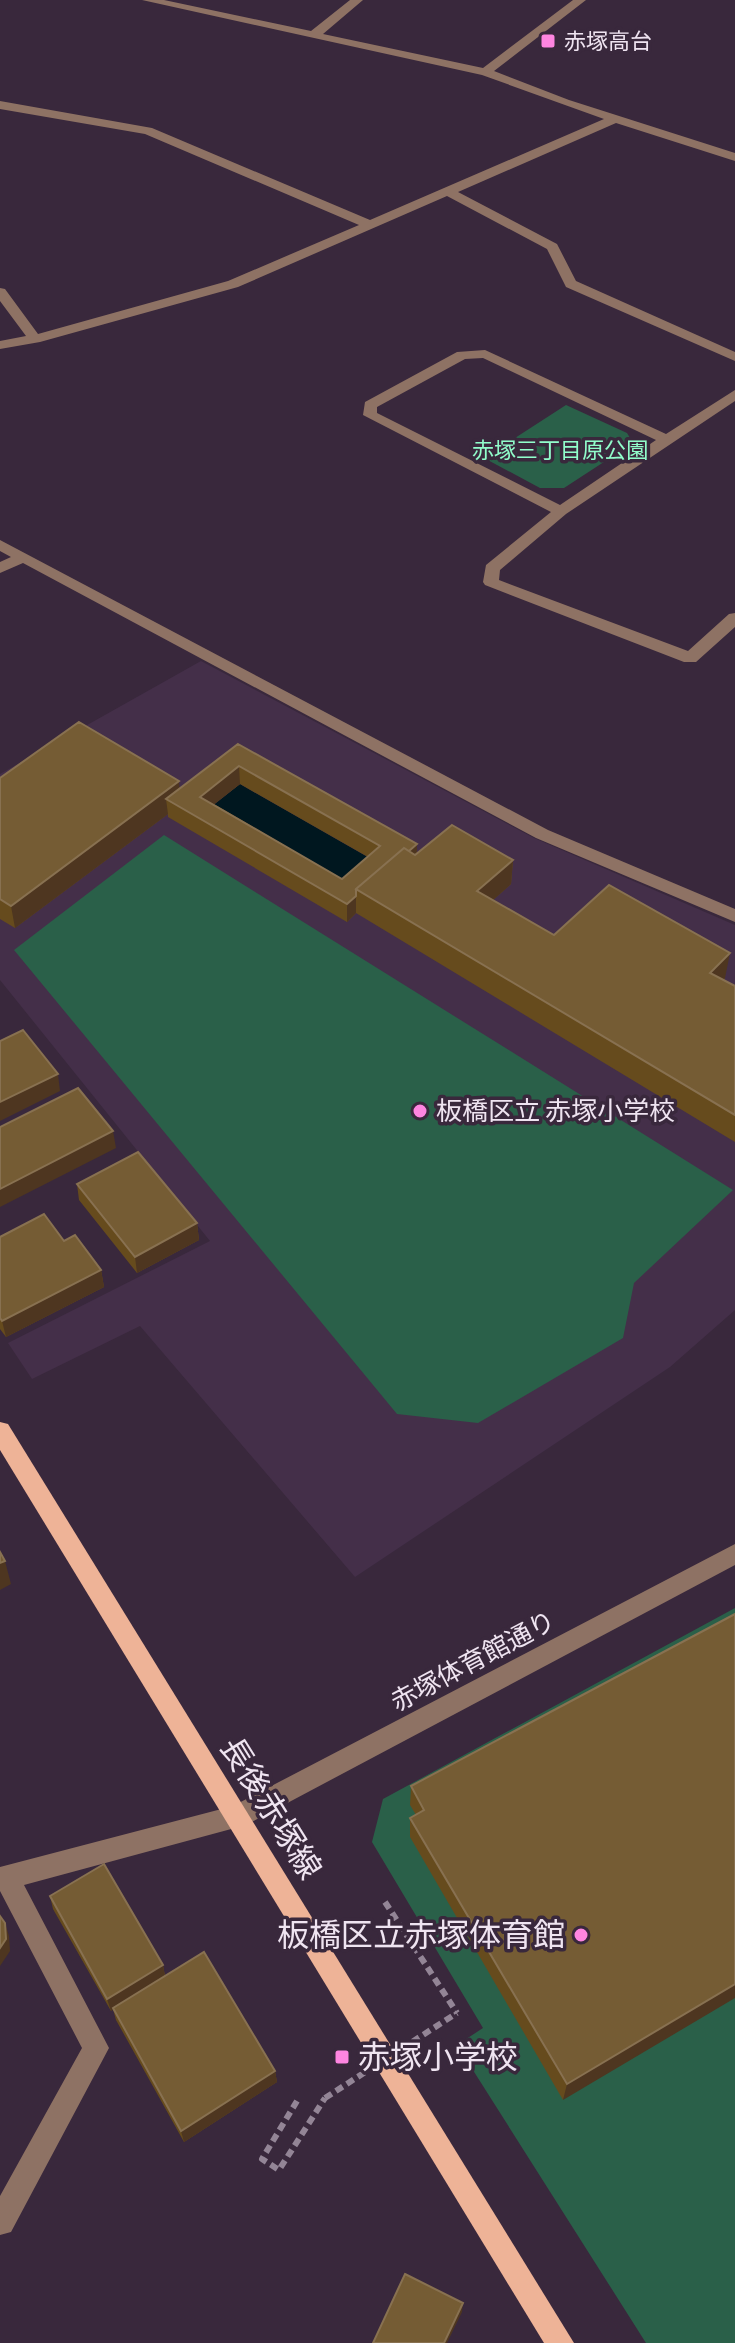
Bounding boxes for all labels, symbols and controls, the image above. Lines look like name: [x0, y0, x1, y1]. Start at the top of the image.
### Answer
place label: 赤塚高台: [564, 26, 652, 56]
marker: 赤塚高台: [539, 32, 557, 50]
park label: 赤塚三丁目原公園: [472, 435, 648, 465]
place label: 板橋区立 赤塚小学校: [436, 1092, 675, 1128]
marker: 板橋区立 赤塚小学校: [411, 1102, 429, 1120]
street label: 赤塚体育館通り: [384, 1601, 561, 1719]
street label: 長後赤塚線: [211, 1728, 333, 1887]
place label: 板橋区立赤塚体育館: [277, 1912, 565, 1956]
marker: 板橋区立赤塚体育館: [572, 1926, 590, 1944]
place label: 赤塚小学校: [358, 2034, 518, 2078]
marker: 赤塚小学校: [333, 2048, 351, 2066]

